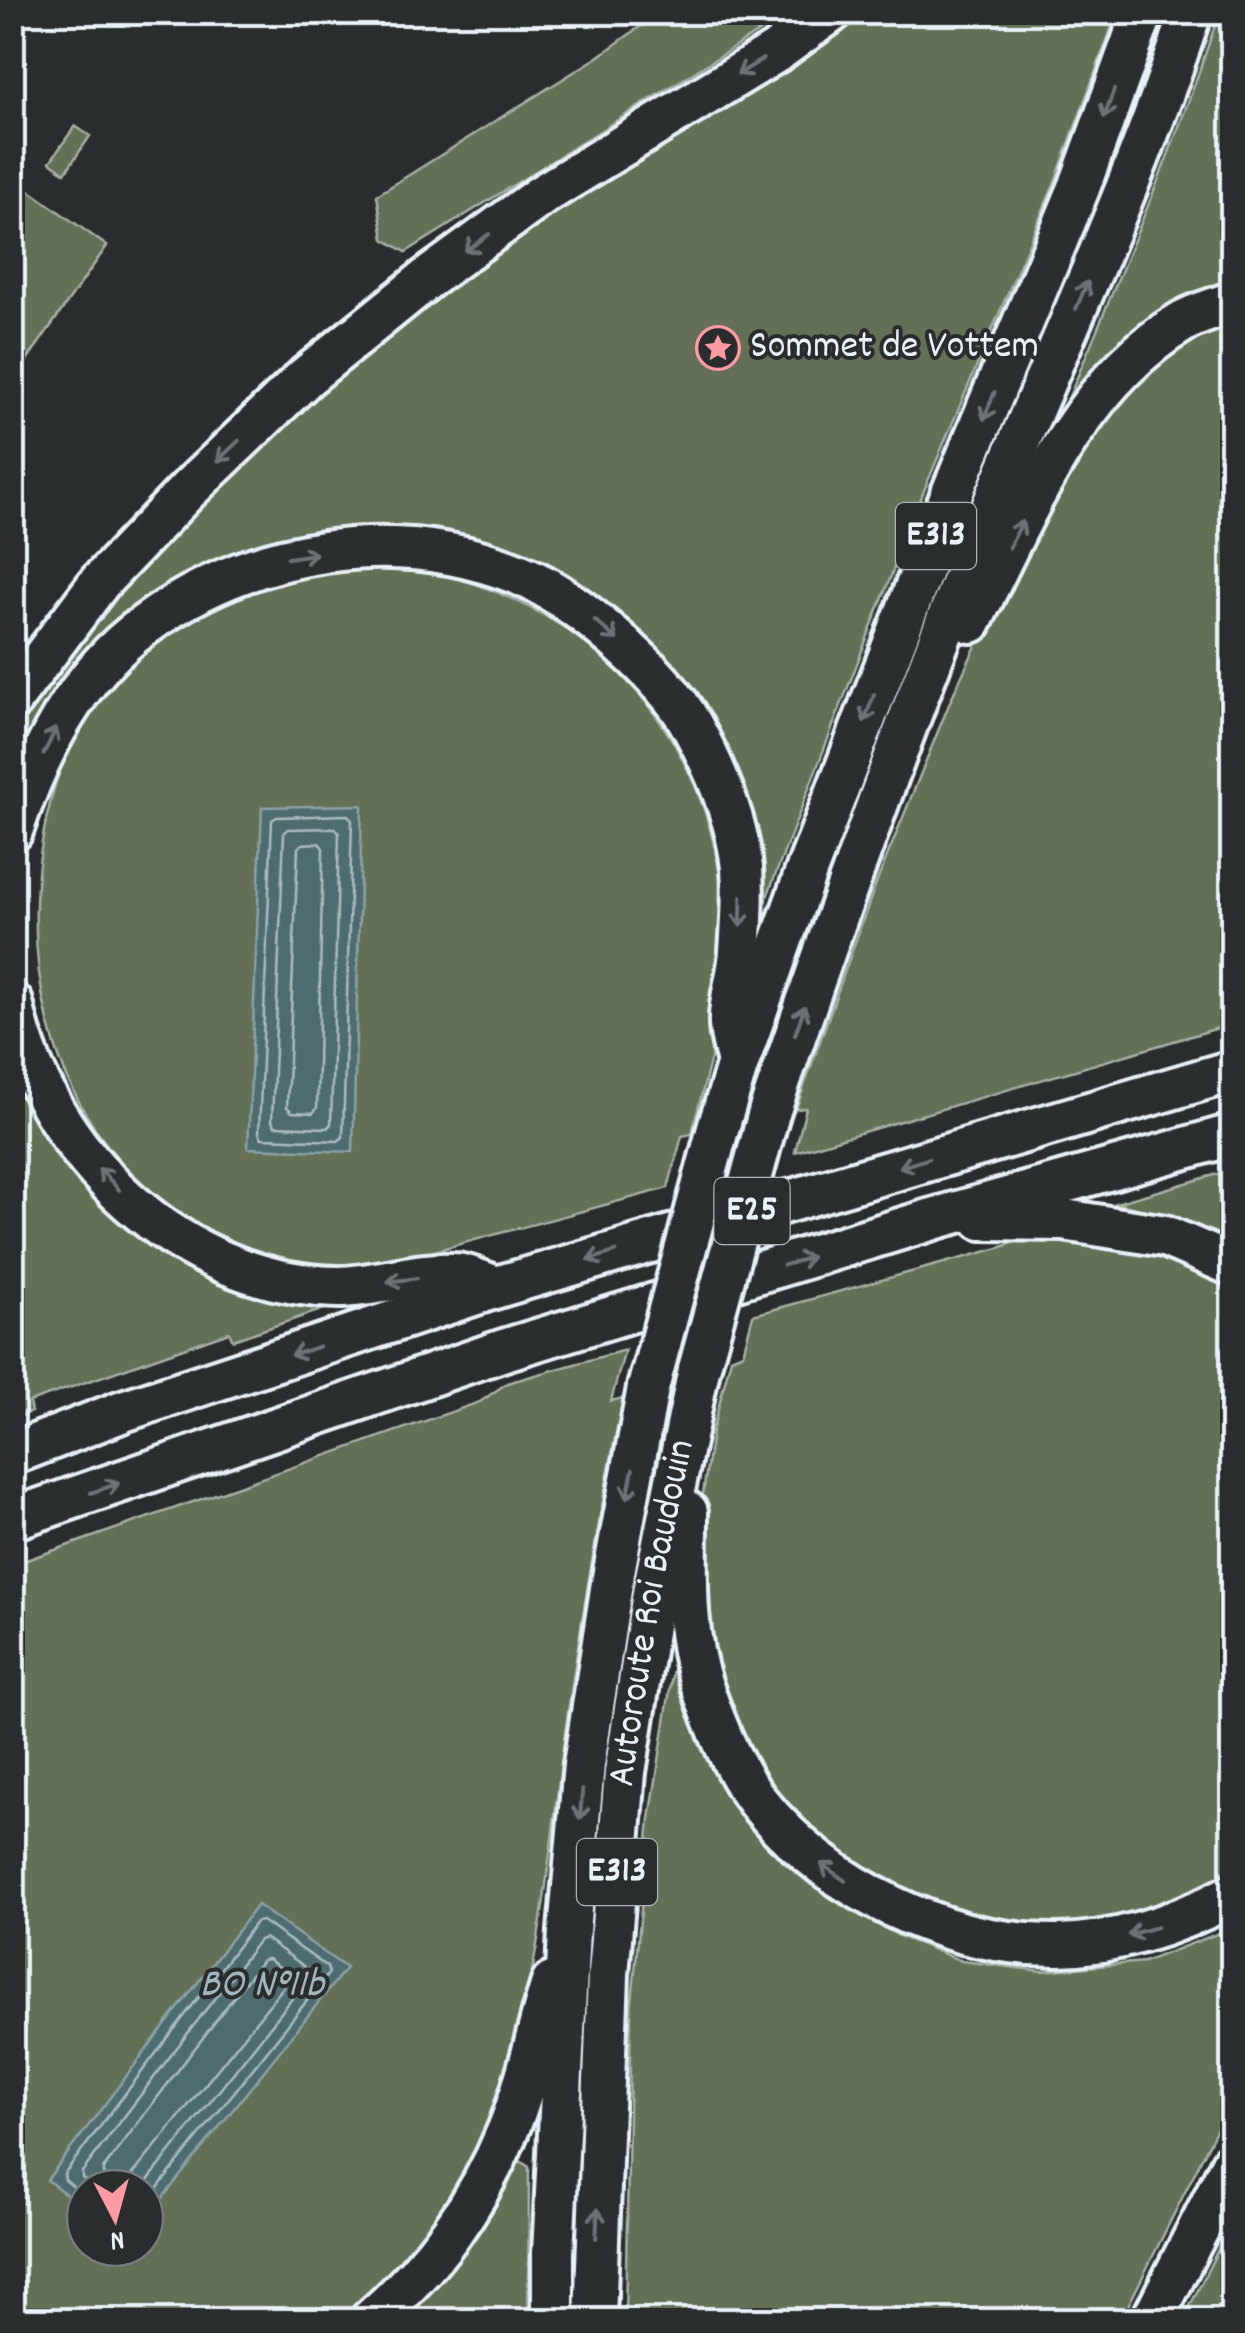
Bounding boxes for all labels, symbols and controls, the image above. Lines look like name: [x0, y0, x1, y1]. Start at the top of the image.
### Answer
one-way arrow: [736, 57, 765, 78]
one-way arrow: [1099, 87, 1117, 118]
one-way arrow: [464, 232, 491, 253]
one-way arrow: [1074, 280, 1092, 311]
place label: Sommet de Vottem: [750, 320, 1039, 377]
place icon: Sommet de Vottem: [695, 325, 741, 371]
one-way arrow: [978, 390, 996, 420]
one-way arrow: [217, 439, 241, 463]
road number: E313: [896, 503, 976, 569]
one-way arrow: [1007, 520, 1026, 549]
one-way arrow: [285, 546, 318, 565]
one-way arrow: [593, 619, 618, 642]
one-way arrow: [859, 692, 877, 723]
one-way arrow: [41, 727, 60, 757]
one-way arrow: [732, 894, 750, 927]
one-way arrow: [792, 1006, 810, 1037]
one-way arrow: [899, 1155, 930, 1173]
one-way arrow: [97, 1168, 121, 1192]
road number: E25: [714, 1178, 790, 1244]
one-way arrow: [587, 1247, 619, 1266]
one-way arrow: [782, 1250, 813, 1268]
one-way arrow: [386, 1271, 418, 1290]
one-way arrow: [289, 1343, 321, 1361]
street label: Autoroute Roi Baudouin: [595, 1435, 712, 1789]
one-way arrow: [620, 1467, 639, 1499]
one-way arrow: [88, 1477, 120, 1495]
one-way arrow: [571, 1788, 590, 1821]
road number: E313: [577, 1839, 657, 1905]
one-way arrow: [820, 1862, 847, 1883]
one-way arrow: [1127, 1923, 1159, 1942]
water label: BO N°11b: [200, 1957, 328, 2017]
north arrow: [65, 2168, 165, 2268]
one-way arrow: [588, 2208, 607, 2240]
text: N: [108, 2217, 126, 2259]

